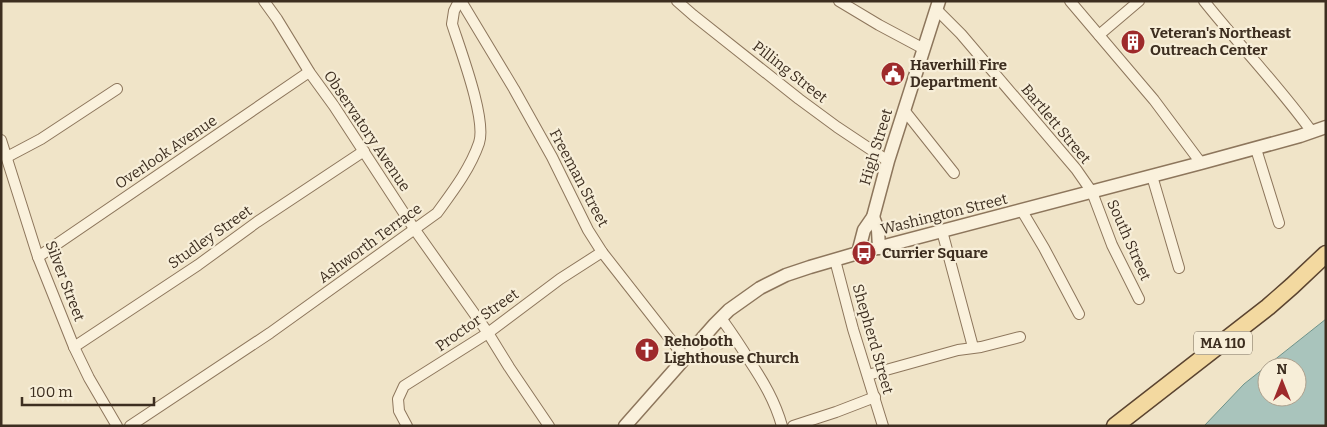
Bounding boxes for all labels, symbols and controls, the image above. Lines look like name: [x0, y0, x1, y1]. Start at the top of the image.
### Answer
place label: Veteran's Northeast Outreach Center: [1150, 24, 1291, 59]
building icon: Veteran's Northeast Outreach Center: [1120, 29, 1146, 55]
street label: Pilling Street: [749, 37, 831, 107]
place label: Haverhill Fire Department: [910, 56, 1007, 91]
public building icon: Haverhill Fire Department: [880, 61, 906, 87]
street label: Observatory Avenue: [320, 67, 414, 195]
street label: Bartlett Street: [1018, 81, 1095, 168]
street label: High Street: [856, 106, 896, 188]
street label: Overlook Avenue: [112, 111, 220, 193]
street label: Freeman Street: [546, 126, 613, 231]
street label: Washington Street: [879, 189, 1010, 238]
street label: South Street: [1103, 197, 1155, 284]
street label: Ashworth Terrace: [315, 199, 425, 287]
street label: Studley Street: [165, 201, 256, 272]
street label: Silver Street: [41, 238, 89, 324]
bus stop icon: Currier Square: [851, 240, 877, 266]
place label: Currier Square: [882, 244, 988, 262]
street label: Shepherd Street: [849, 282, 897, 397]
street label: Proctor Street: [432, 284, 522, 355]
place label: Rehoboth Lighthouse Church: [664, 332, 799, 367]
road number: MA 110: [1194, 332, 1252, 354]
church icon: Rehoboth Lighthouse Church: [634, 337, 660, 363]
north arrow: [1257, 357, 1307, 407]
text: N: [1277, 361, 1288, 378]
scale bar: [22, 374, 155, 406]
text: 100 m: [30, 383, 73, 401]

